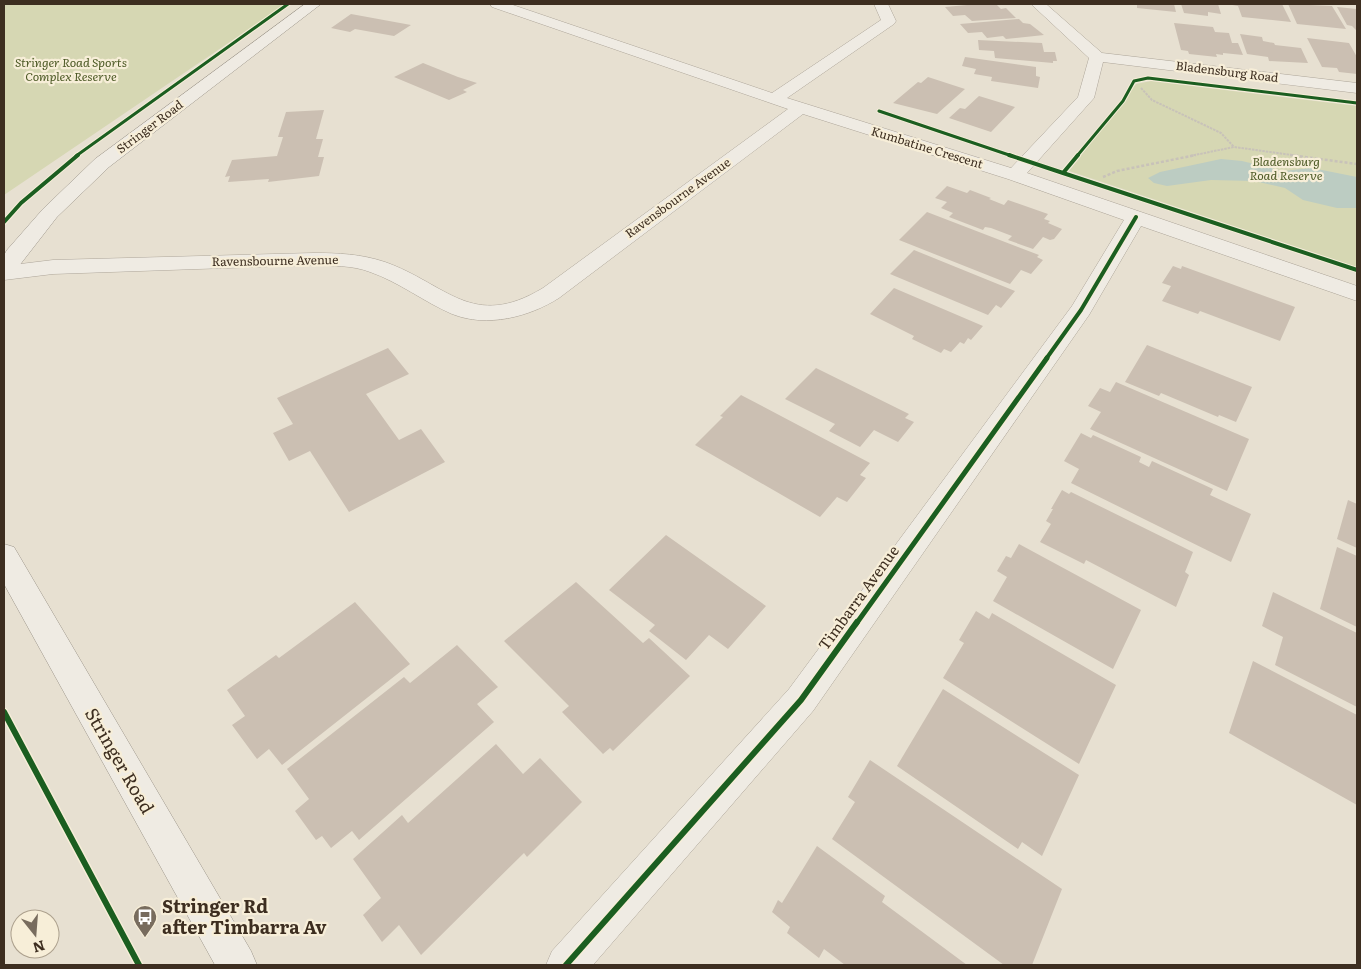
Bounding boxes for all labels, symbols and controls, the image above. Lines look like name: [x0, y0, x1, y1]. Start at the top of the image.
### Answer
park label: Stringer Road Sports Complex Reserve: [15, 53, 127, 85]
street label: Bladensburg Road: [1175, 56, 1280, 86]
street label: Stringer Road: [112, 95, 187, 157]
street label: Kumbatine Crescent: [869, 121, 986, 173]
park label: Bladensburg Road Reserve: [1249, 152, 1323, 184]
street label: Ravensbourne Avenue: [621, 153, 734, 242]
street label: Ravensbourne Avenue: [212, 250, 338, 270]
street label: Timbarra Avenue: [812, 540, 904, 654]
street label: Stringer Road: [79, 702, 162, 818]
place label: Stringer Rd after Timbarra Av: [162, 892, 327, 940]
bus stop icon: Stringer Rd after Timbarra Av: [132, 904, 158, 938]
north arrow: [10, 909, 60, 959]
text: N: [30, 936, 48, 959]

